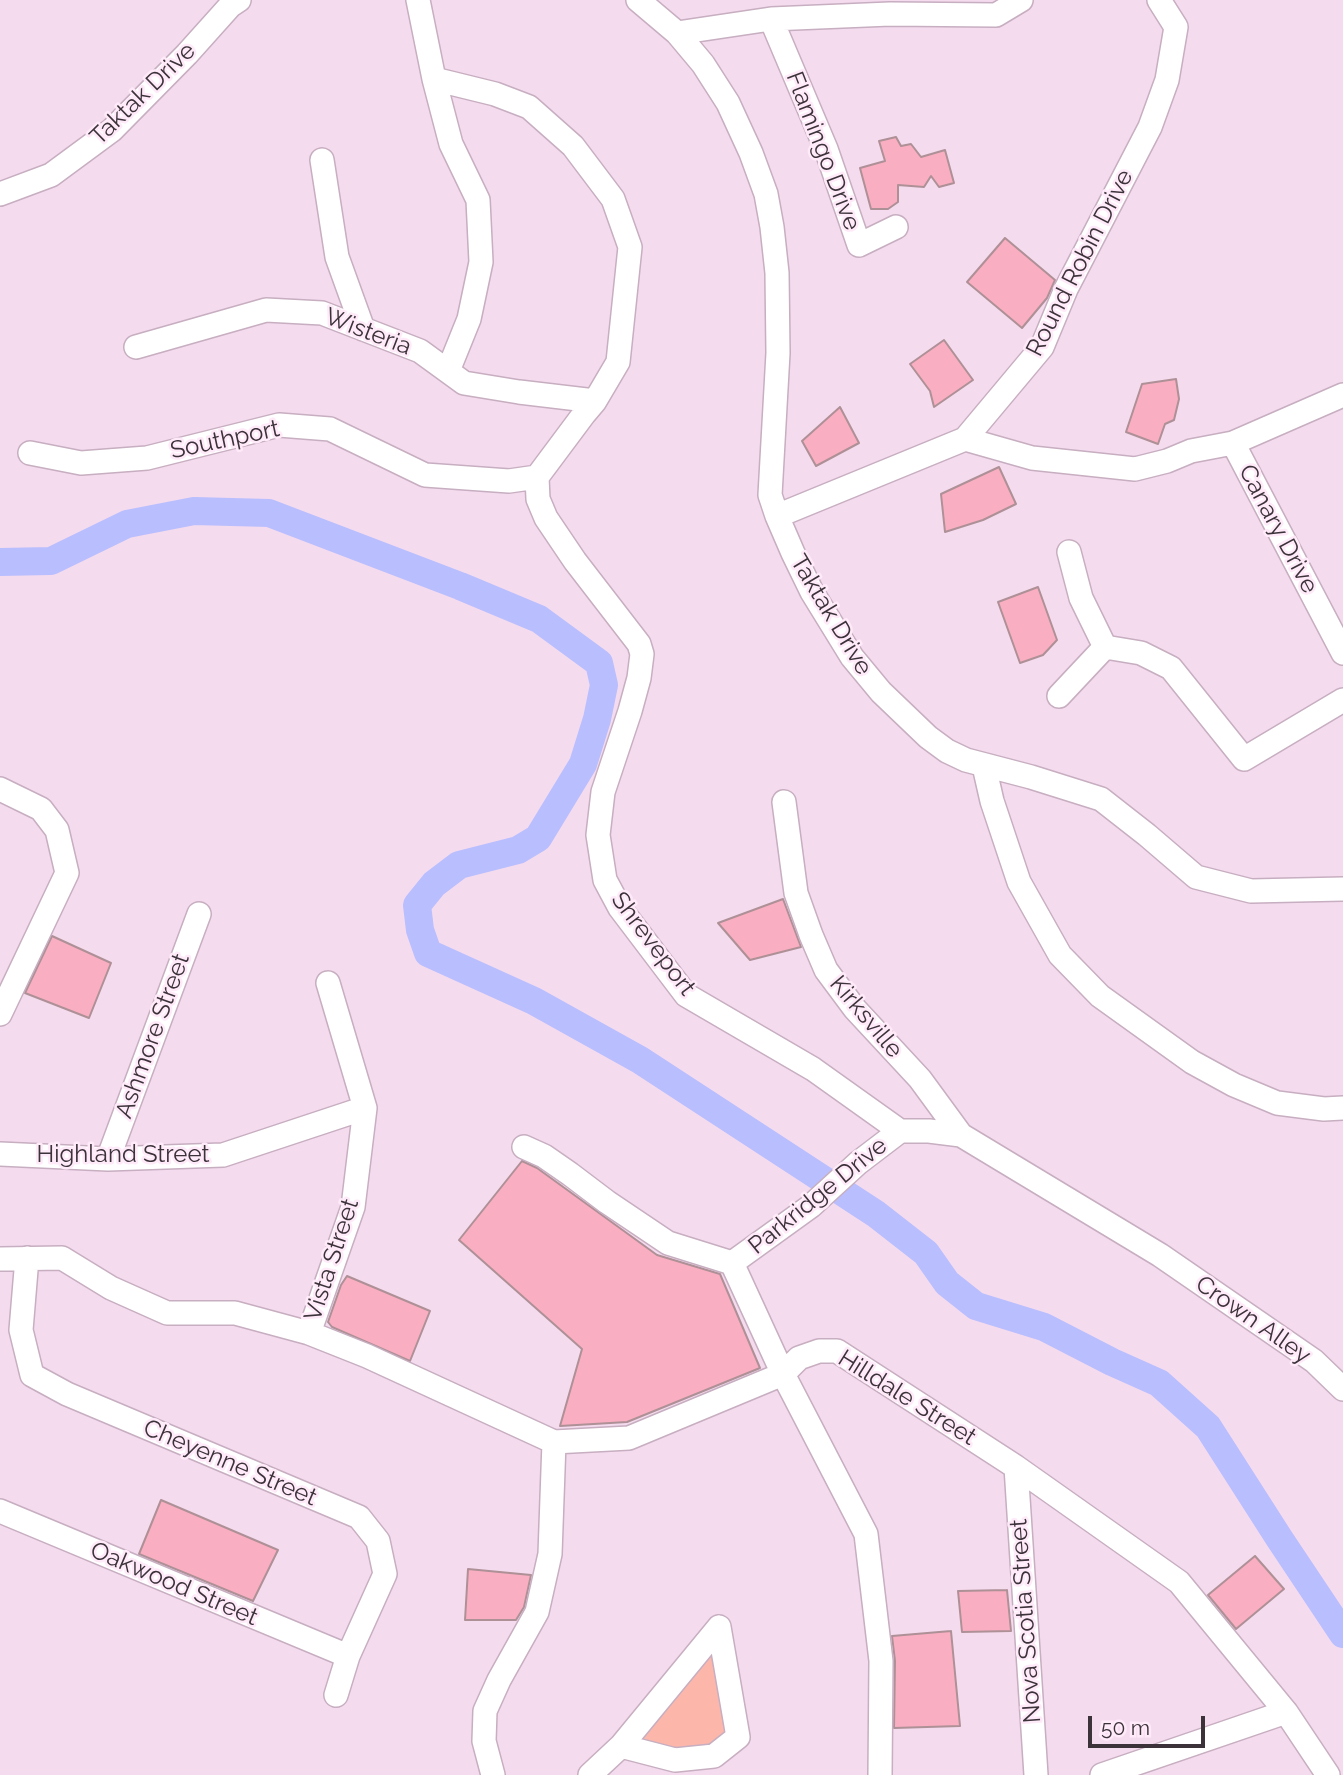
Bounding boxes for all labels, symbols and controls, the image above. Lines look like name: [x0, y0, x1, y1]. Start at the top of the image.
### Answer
street label: Taktak Drive: [84, 37, 202, 151]
street label: Flamingo Drive: [780, 68, 866, 234]
street label: Round Robin Drive: [1020, 165, 1140, 361]
street label: Wisteria: [321, 302, 415, 362]
street label: Southport: [168, 414, 282, 466]
street label: Canary Drive: [1232, 460, 1324, 598]
street label: Taktak Drive: [784, 550, 878, 680]
street label: Shreveport: [605, 886, 701, 1002]
street label: Ashmore Street: [110, 950, 196, 1122]
street label: Kirksville: [823, 970, 909, 1064]
street label: Parkridge Drive: [743, 1131, 893, 1261]
street label: Highland Street: [37, 1141, 209, 1169]
street label: Vista Street: [299, 1195, 365, 1325]
street label: Crown Alley: [1190, 1270, 1316, 1370]
street label: Hilldale Street: [833, 1344, 981, 1452]
street label: Cheyenne Street: [139, 1413, 321, 1513]
street label: Nova Scotia Street: [1004, 1518, 1048, 1724]
street label: Oakwood Street: [86, 1536, 262, 1632]
scale bar: [1091, 1702, 1208, 1746]
text: 50 m: [1101, 1715, 1150, 1740]

